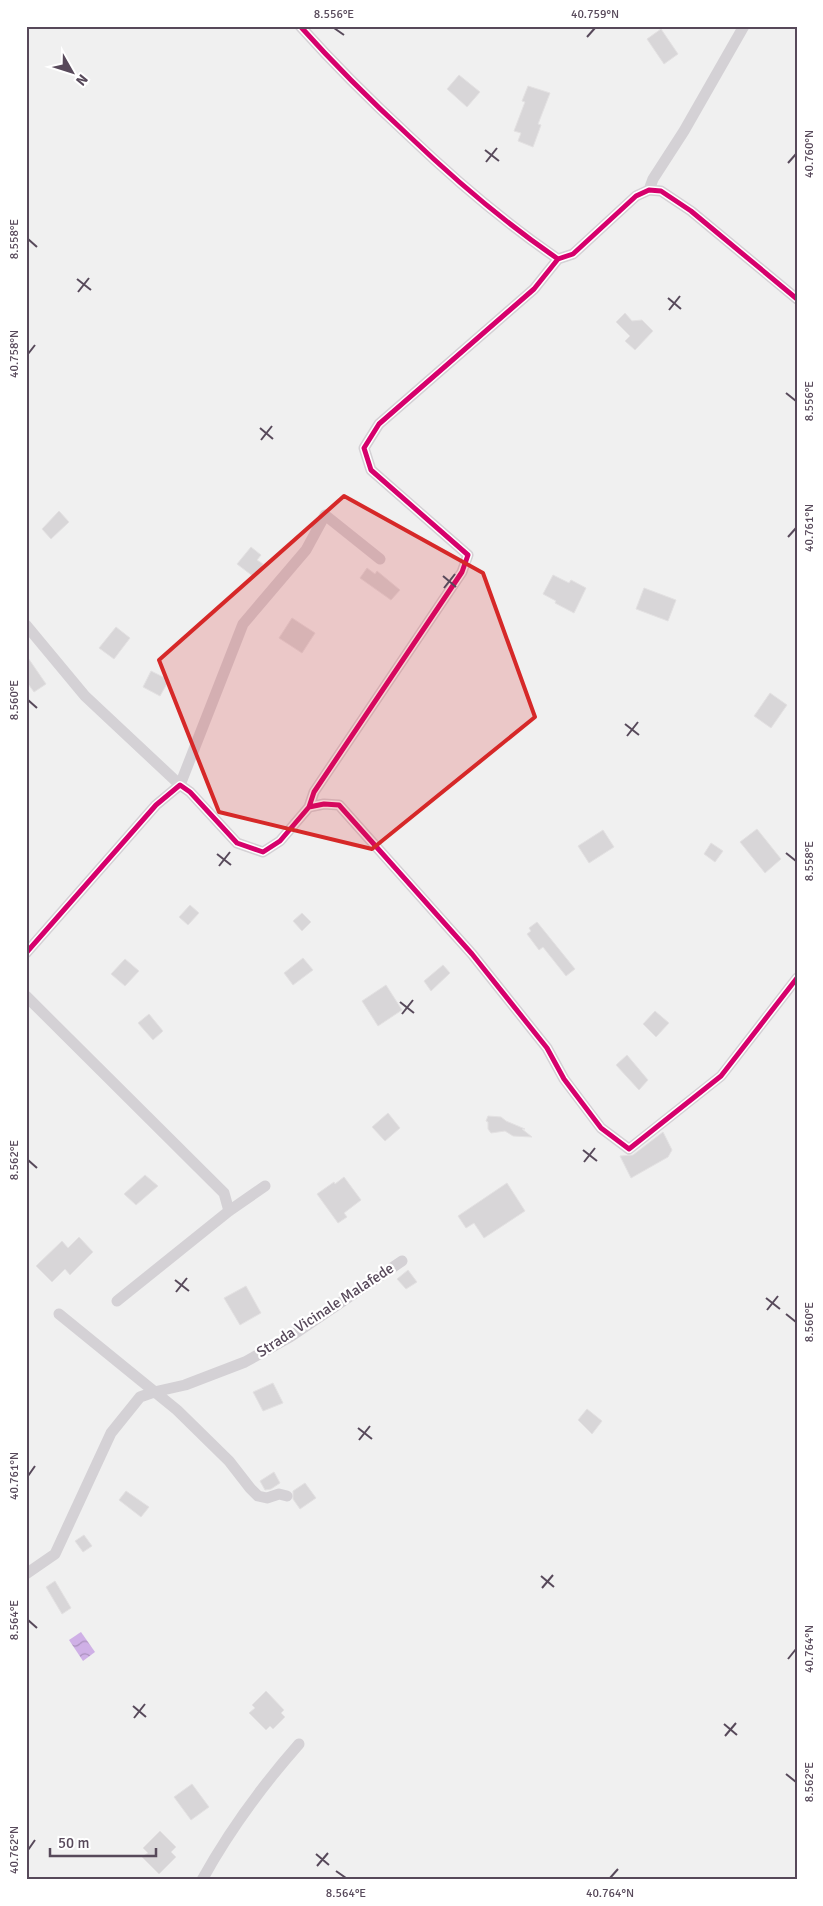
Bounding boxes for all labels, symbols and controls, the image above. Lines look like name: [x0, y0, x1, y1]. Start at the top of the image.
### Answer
text: 8.556°E: [314, 7, 354, 22]
text: 40.759°N: [571, 7, 619, 22]
north arrow: [48, 48, 98, 98]
text: N: [72, 71, 91, 89]
text: 40.760°N: [802, 130, 817, 178]
text: 8.558°E: [7, 219, 22, 259]
text: 40.758°N: [7, 330, 22, 378]
text: 8.556°E: [802, 381, 817, 421]
text: 40.761°N: [802, 504, 817, 552]
text: 8.560°E: [7, 680, 22, 720]
text: 8.558°E: [802, 841, 817, 881]
text: 8.562°E: [7, 1140, 22, 1180]
street label: Strada Vicinale Malafede: [253, 1259, 397, 1361]
text: 8.560°E: [802, 1302, 817, 1342]
text: 40.761°N: [7, 1452, 22, 1500]
text: 8.564°E: [7, 1600, 22, 1640]
text: 40.764°N: [802, 1625, 817, 1673]
text: 8.562°E: [802, 1762, 817, 1802]
text: 40.762°N: [7, 1826, 22, 1874]
scale bar: [50, 1826, 156, 1858]
text: 50 m: [58, 1834, 89, 1852]
text: 8.564°E: [326, 1886, 366, 1901]
text: 40.764°N: [586, 1886, 634, 1901]

